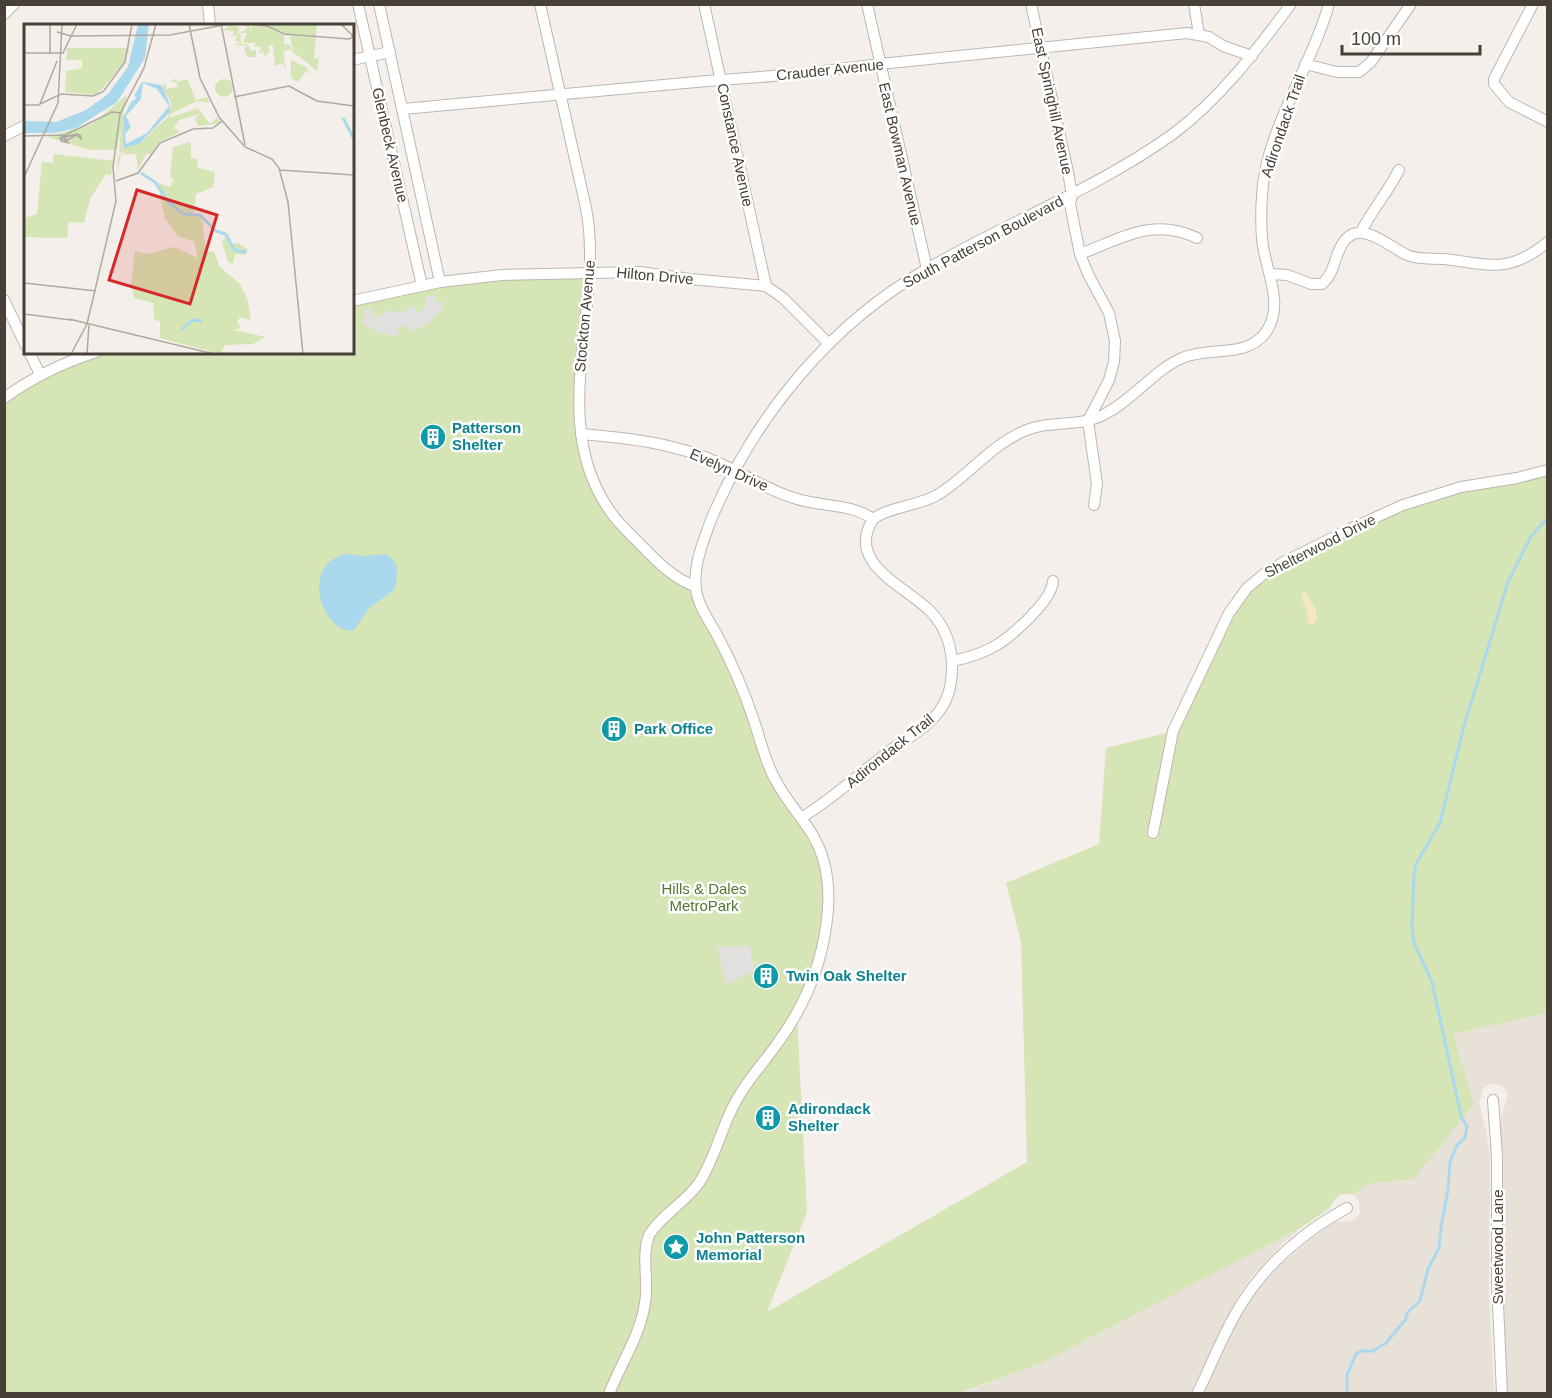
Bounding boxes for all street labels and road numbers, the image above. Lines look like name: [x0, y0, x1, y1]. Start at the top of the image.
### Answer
street label: East Springhill Avenue: [1029, 26, 1076, 176]
street label: Crauder Avenue: [775, 55, 885, 84]
street label: Adirondack Trail: [1257, 72, 1308, 179]
street label: East Bowman Avenue: [876, 81, 925, 227]
street label: Constance Avenue: [714, 82, 757, 208]
street label: Glenbeck Avenue: [369, 86, 412, 204]
street label: South Patterson Boulevard: [900, 192, 1066, 291]
street label: Stockton Avenue: [571, 259, 598, 373]
street label: Hilton Drive: [616, 264, 694, 287]
street label: Evelyn Drive: [687, 445, 771, 494]
street label: Shelterwood Drive: [1261, 510, 1378, 581]
street label: Adirondack Trail: [843, 710, 937, 791]
street label: Sweetwood Lane: [1489, 1189, 1506, 1305]

